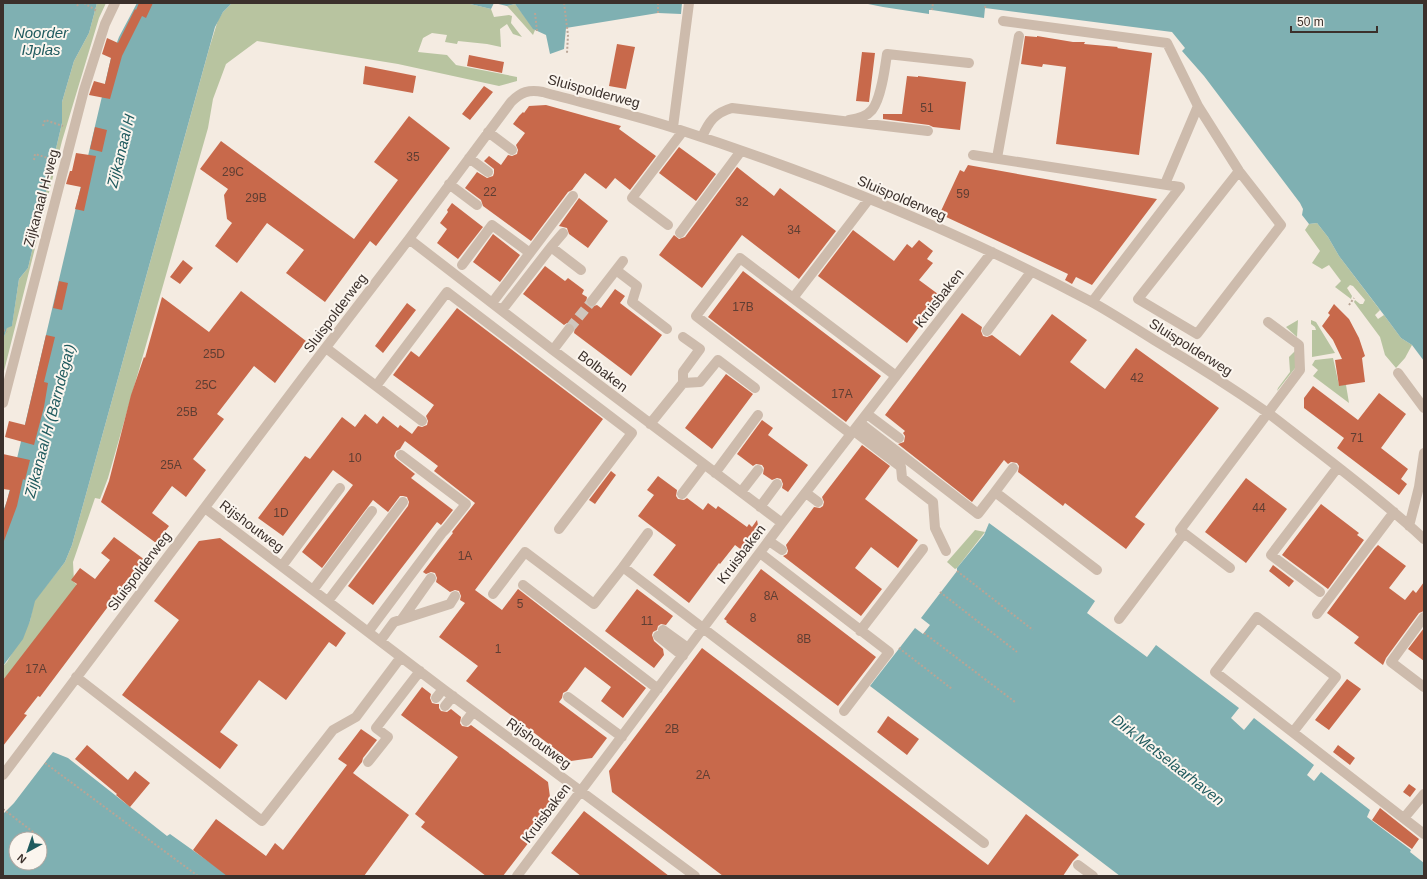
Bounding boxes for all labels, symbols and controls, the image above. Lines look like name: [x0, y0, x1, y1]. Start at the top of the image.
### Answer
scale bar: [1291, 8, 1377, 34]
text: 50 m: [1297, 15, 1324, 29]
water label: Noorder IJplas: [14, 24, 69, 58]
street label: Sluispolderweg: [546, 71, 642, 111]
house number: 51: [920, 101, 934, 115]
water label: Zijkanaal H: [103, 112, 138, 190]
street label: Zijkanaal H-weg: [20, 147, 62, 249]
house number: 35: [406, 150, 420, 164]
house number: 29C: [222, 165, 244, 179]
street label: Sluispolderweg: [855, 172, 949, 224]
house number: 22: [483, 185, 497, 199]
house number: 59: [956, 187, 970, 201]
house number: 29B: [245, 191, 267, 205]
house number: 32: [735, 195, 749, 209]
house number: 34: [787, 223, 801, 237]
street label: Kruisbaken: [911, 265, 967, 331]
street label: Sluispolderweg: [300, 270, 370, 356]
house number: 17B: [732, 300, 754, 314]
street label: Sluispolderweg: [1146, 315, 1236, 379]
water label: Zijkanaal H (Barndegat): [21, 342, 78, 501]
house number: 25D: [203, 347, 225, 361]
street label: Bolbaken: [575, 347, 631, 395]
house number: 42: [1130, 371, 1144, 385]
house number: 25C: [195, 378, 217, 392]
house number: 17A: [831, 387, 853, 401]
house number: 25B: [176, 405, 198, 419]
house number: 71: [1350, 431, 1364, 445]
house number: 10: [348, 451, 362, 465]
house number: 25A: [160, 458, 182, 472]
street label: Rijshoutweg: [217, 497, 287, 555]
house number: 44: [1252, 501, 1266, 515]
house number: 1D: [273, 506, 289, 520]
street label: Kruisbaken: [714, 521, 768, 587]
street label: Sluispolderweg: [104, 528, 174, 614]
house number: 1A: [458, 549, 472, 563]
house number: 8A: [764, 589, 778, 603]
house number: 5: [517, 597, 524, 611]
house number: 8: [750, 611, 757, 625]
house number: 11: [641, 614, 654, 628]
house number: 8B: [797, 632, 811, 646]
house number: 1: [495, 642, 502, 656]
house number: 17A: [25, 662, 47, 676]
water label: Dirk Metselaarhaven: [1109, 711, 1228, 809]
street label: Rijshoutweg: [503, 714, 575, 772]
house number: 2B: [665, 722, 679, 736]
house number: 2A: [696, 768, 710, 782]
street label: Kruisbaken: [519, 780, 573, 846]
north arrow: [8, 831, 48, 871]
text: N: [15, 851, 28, 866]

